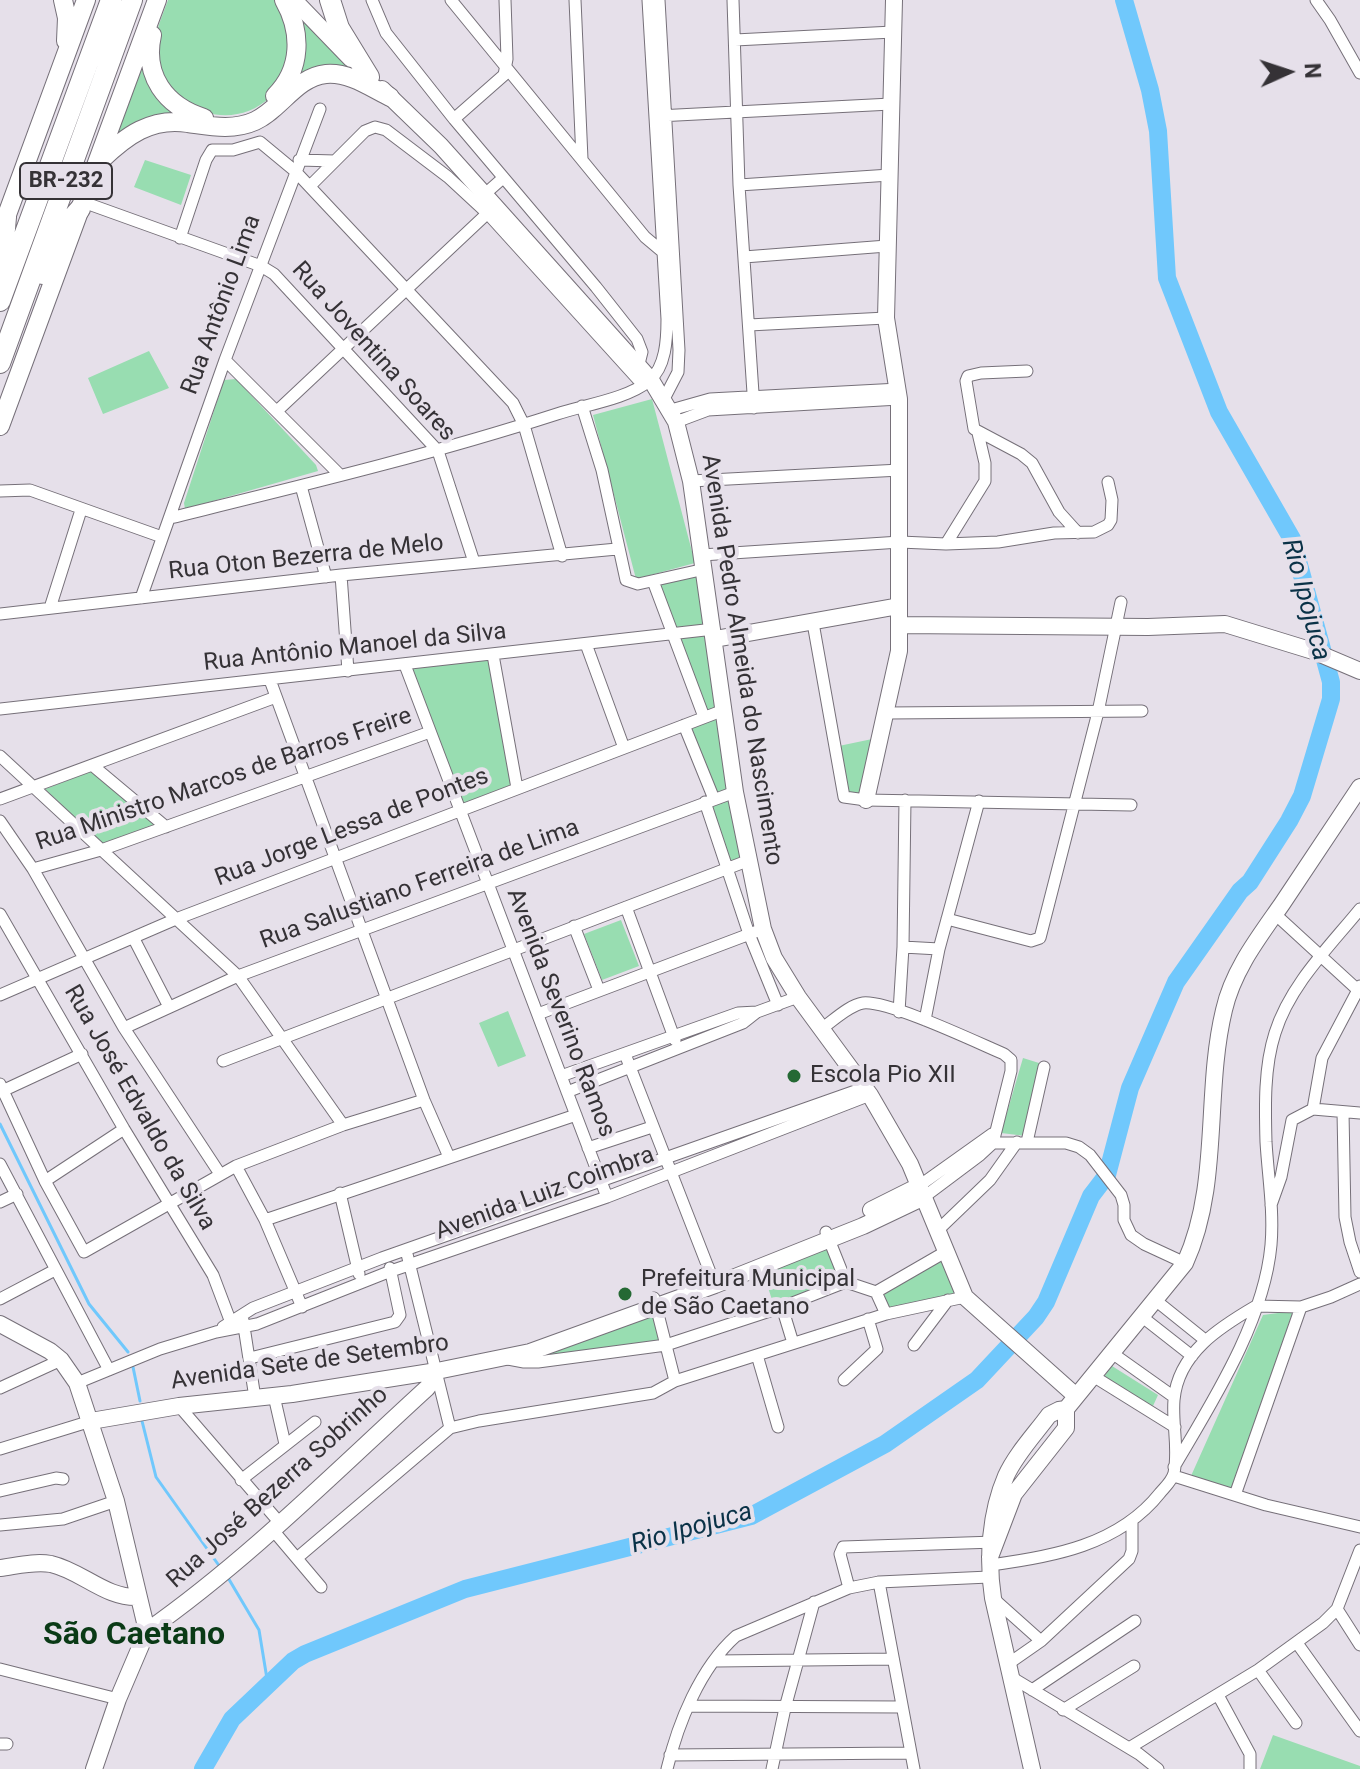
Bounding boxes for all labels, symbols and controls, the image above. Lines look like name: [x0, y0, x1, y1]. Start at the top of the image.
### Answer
north arrow: [1248, 32, 1328, 112]
text: N: [1300, 62, 1325, 79]
road number: BR-232: [20, 163, 112, 199]
street label: Rua Antônio Lima: [176, 211, 268, 399]
street label: Rua Joventina Soares: [285, 256, 461, 448]
street label: Avenida Pedro Almeida do Nascimento: [694, 452, 788, 868]
street label: Rua Oton Bezerra de Melo: [167, 529, 445, 587]
water label: Rio Ipojuca: [1274, 536, 1336, 664]
street label: Rua Antônio Manoel da Silva: [202, 618, 508, 678]
street label: Rua Ministro Marcos de Barros Freire: [32, 702, 416, 858]
street label: Rua Jorge Lessa de Pontes: [211, 762, 493, 894]
street label: Rua Salustiano Ferreira de Lima: [256, 814, 584, 956]
street label: Avenida Severino Ramos: [499, 885, 621, 1141]
street label: Rua José Edvaldo da Silva: [57, 980, 221, 1236]
place label: Escola Pio XII: [810, 1062, 956, 1090]
marker: Escola Pio XII: [785, 1067, 803, 1085]
street label: Avenida Luiz Coimbra: [432, 1141, 658, 1247]
place label: Prefeitura Municipal de São Caetano: [641, 1266, 855, 1322]
marker: Prefeitura Municipal de São Caetano: [616, 1285, 634, 1303]
street label: Avenida Sete de Setembro: [169, 1329, 451, 1397]
street label: Rua José Bezerra Sobrinho: [162, 1381, 394, 1595]
water label: Rio Ipojuca: [628, 1497, 756, 1561]
district label: São Caetano: [43, 1617, 225, 1655]

